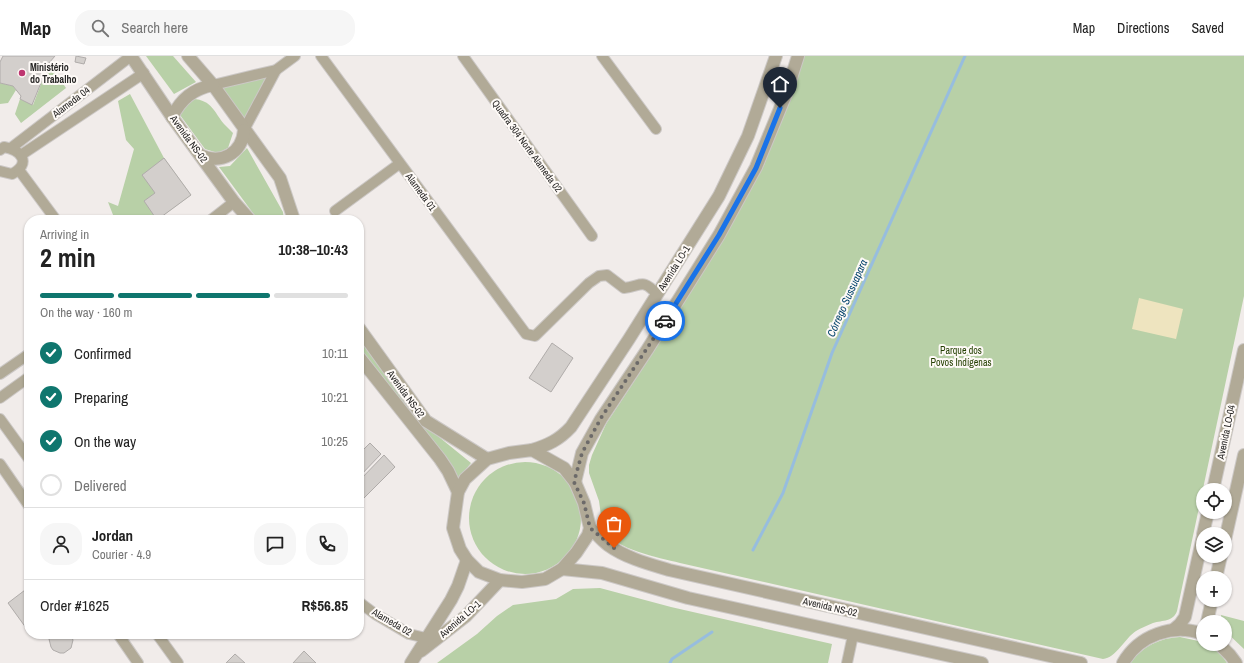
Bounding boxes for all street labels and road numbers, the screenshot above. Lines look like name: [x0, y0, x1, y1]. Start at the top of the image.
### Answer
street label: Alameda 04: [49, 83, 93, 121]
street label: Quadra 304 Norte Alameda 02: [489, 97, 565, 195]
street label: Avenida NS-02: [167, 112, 211, 166]
street label: Alameda 01: [402, 170, 439, 214]
street label: Avenida LO-1: [655, 243, 693, 294]
street label: Avenida NS-02: [384, 367, 428, 421]
street label: Avenida LO-04: [1214, 403, 1238, 461]
street label: Avenida NS-02: [801, 594, 859, 620]
street label: Avenida LO-1: [436, 597, 484, 641]
street label: Alameda 02: [369, 605, 415, 639]

